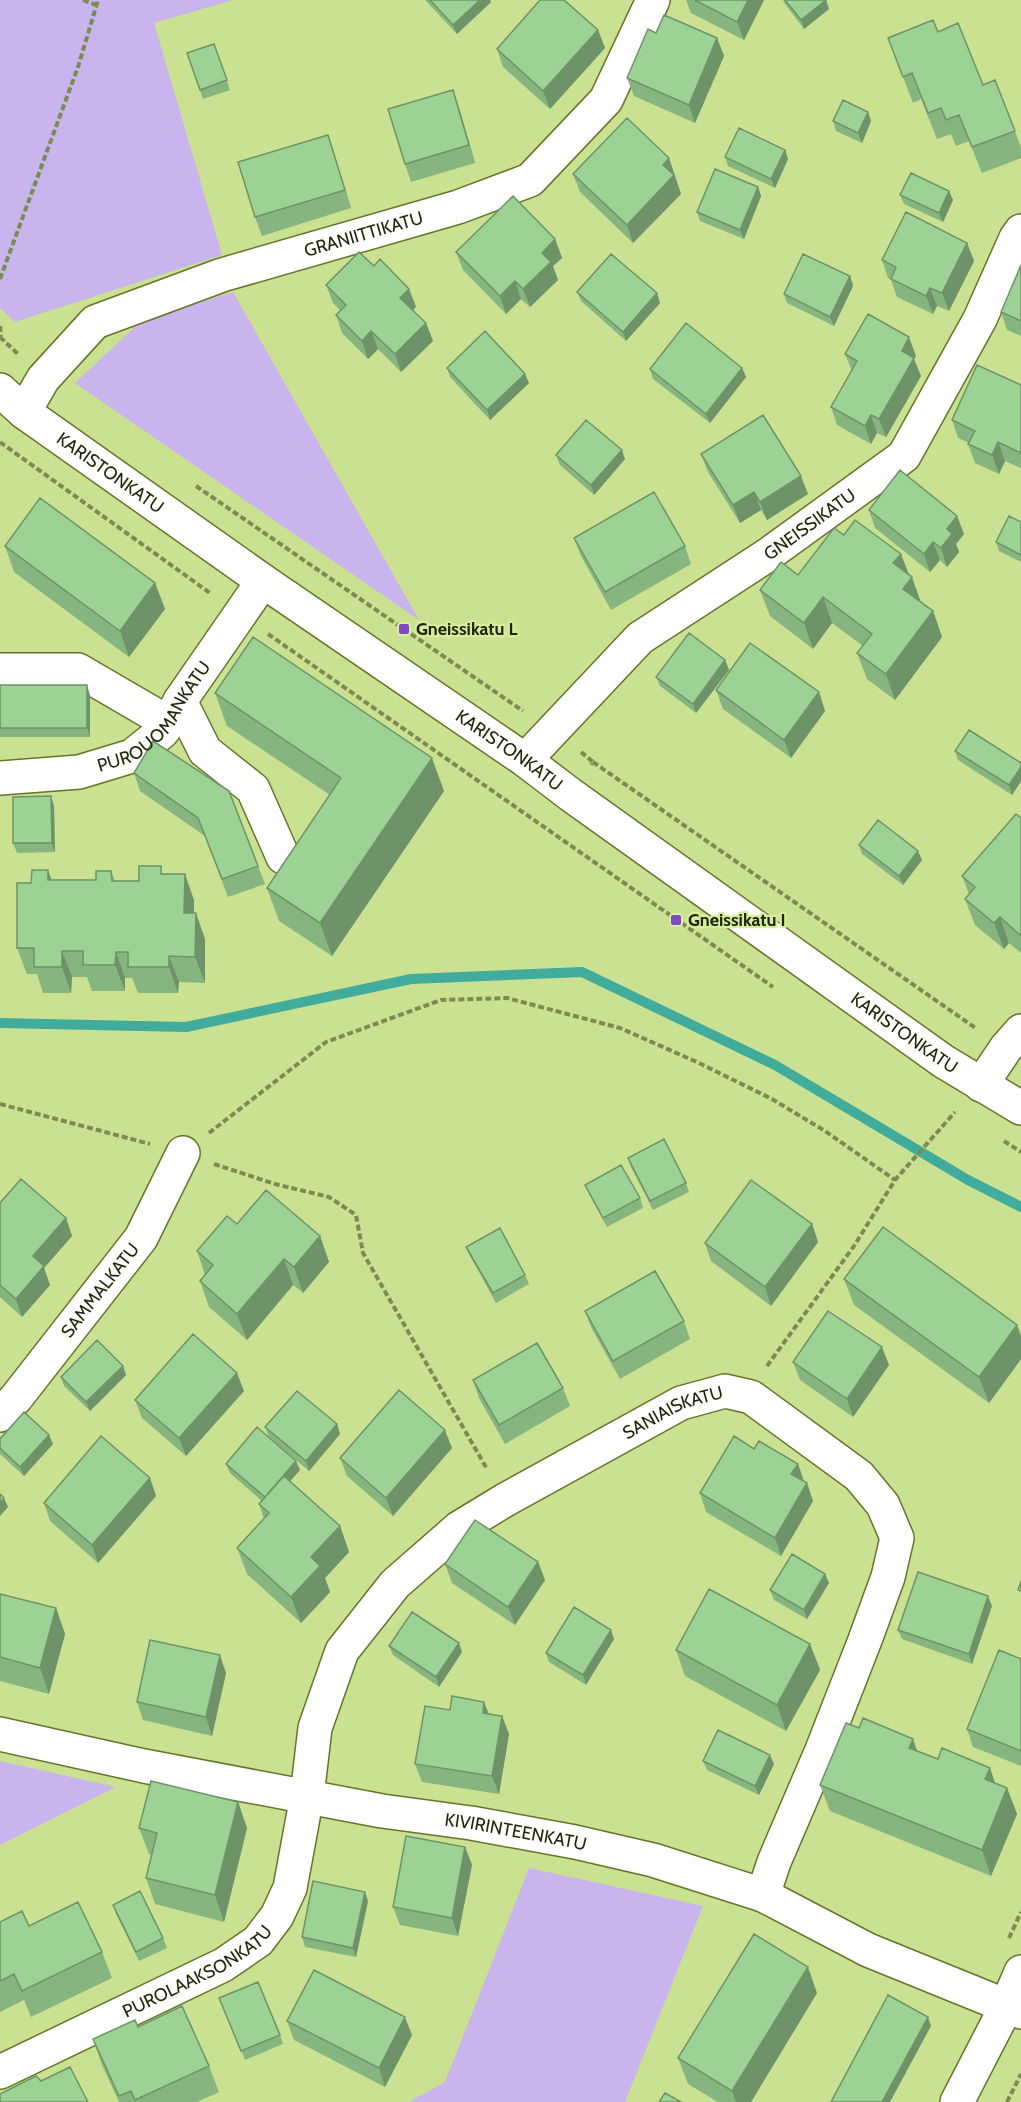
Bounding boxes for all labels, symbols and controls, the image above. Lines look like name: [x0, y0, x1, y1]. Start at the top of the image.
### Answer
street label: GRANIITTIKATU: [302, 207, 426, 262]
street label: KARISTONKATU: [52, 428, 168, 518]
street label: GNEISSIKATU: [760, 484, 860, 565]
place label: Gneissikatu L: [416, 618, 518, 640]
marker: Gneissikatu L: [397, 622, 411, 636]
street label: PUROUOMANKATU: [95, 657, 215, 777]
street label: KARISTONKATU: [451, 705, 567, 796]
place label: Gneissikatu I: [688, 909, 786, 931]
marker: Gneissikatu I: [669, 913, 683, 927]
street label: KARISTONKATU: [847, 988, 962, 1078]
street label: SAMMALKATU: [56, 1239, 144, 1342]
street label: SANIAISKATU: [619, 1381, 725, 1444]
street label: KIVIRINTEENKATU: [443, 1809, 589, 1855]
street label: PUROLAAKSONKATU: [119, 1921, 277, 2023]

